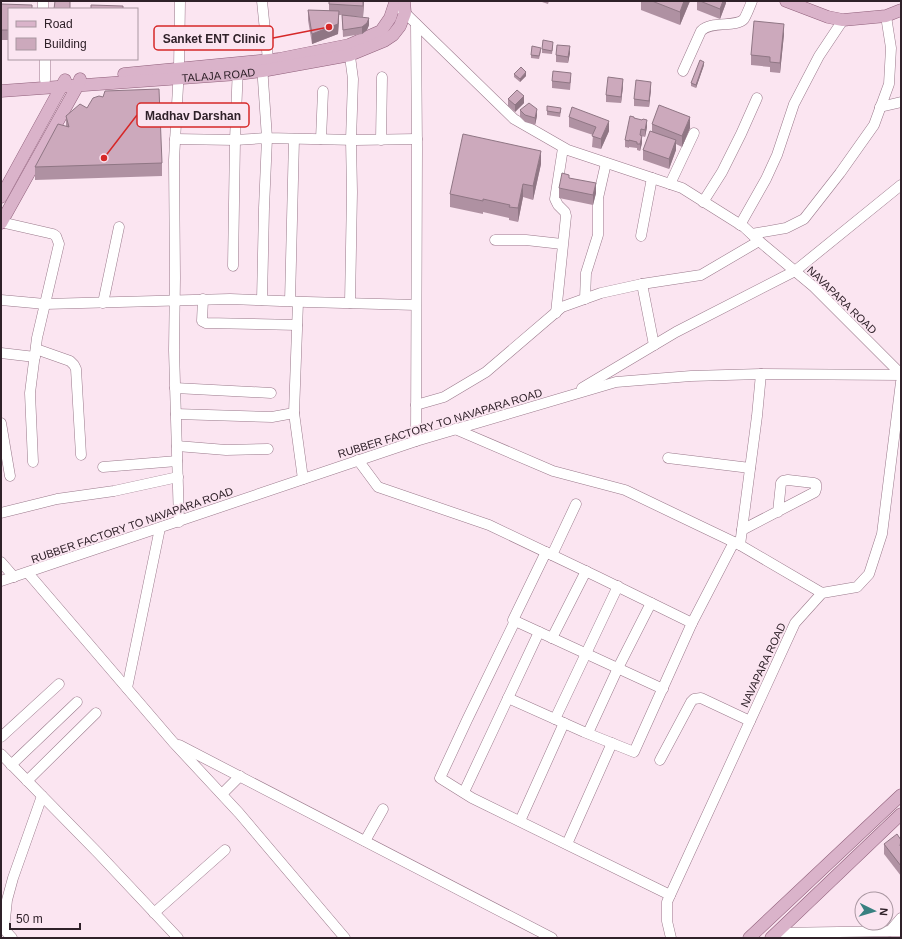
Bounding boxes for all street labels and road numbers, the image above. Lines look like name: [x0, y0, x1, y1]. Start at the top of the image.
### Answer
street label: TALAJA ROAD: [181, 66, 256, 84]
street label: NAVAPARA ROAD: [805, 264, 879, 336]
street label: RUBBER FACTORY TO NAVAPARA ROAD: [336, 386, 544, 460]
street label: RUBBER FACTORY TO NAVAPARA ROAD: [29, 485, 235, 565]
street label: NAVAPARA ROAD: [738, 621, 788, 709]

